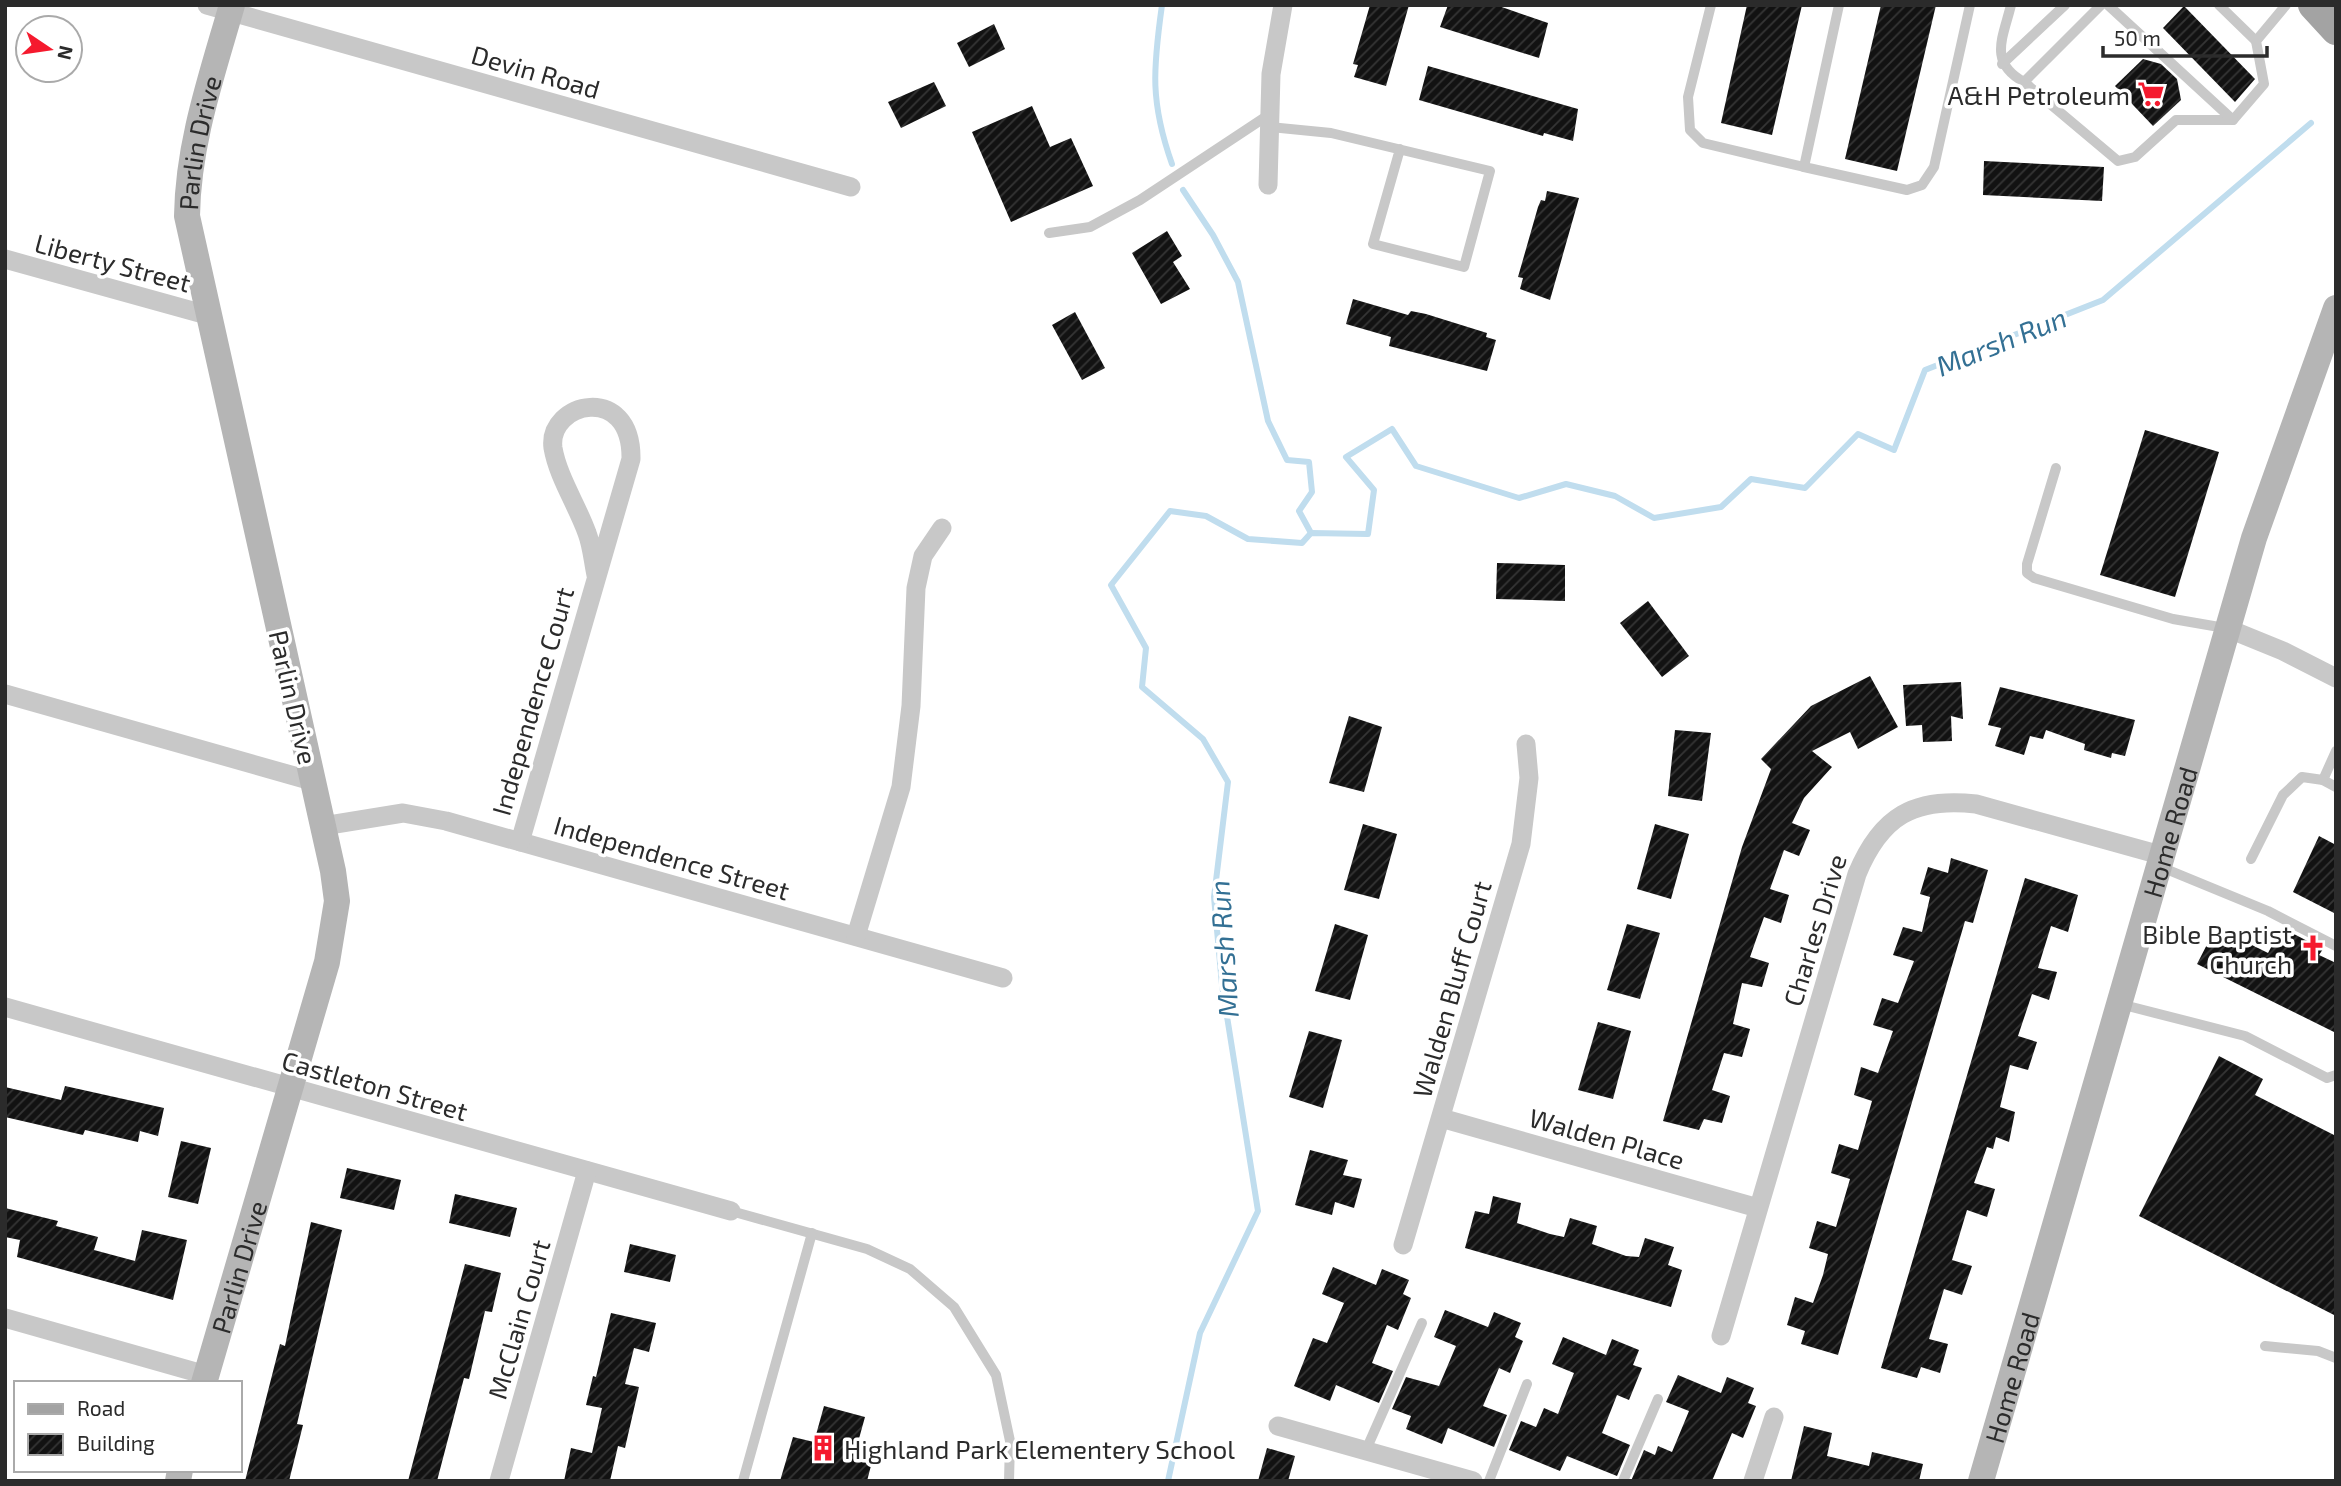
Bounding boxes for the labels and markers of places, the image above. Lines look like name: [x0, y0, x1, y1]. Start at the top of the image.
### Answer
place label: A&H Petroleum: [1947, 79, 2130, 110]
supermarket icon: A&H Petroleum: [2136, 79, 2166, 109]
place label: Bible Baptist Church: [2142, 918, 2292, 979]
church icon: Bible Baptist Church: [2298, 933, 2328, 963]
building icon: Highland Park Elementery School: [808, 1433, 838, 1463]
place label: Highland Park Elementery School: [844, 1433, 1235, 1464]

